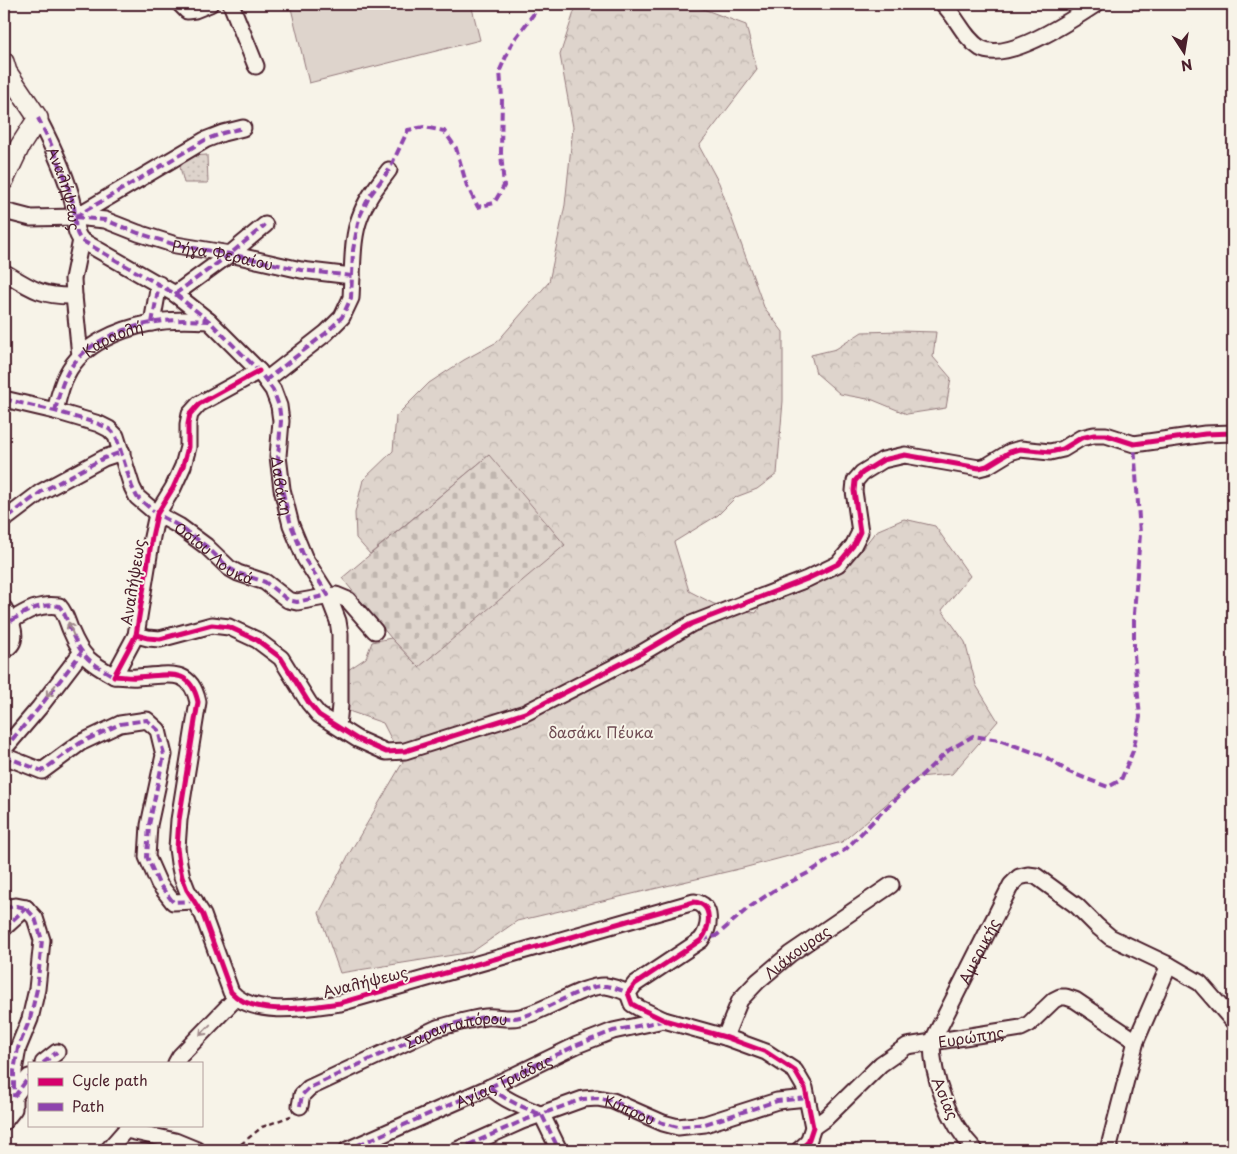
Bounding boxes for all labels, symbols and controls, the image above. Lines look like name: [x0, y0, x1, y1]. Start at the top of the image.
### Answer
north arrow: [1160, 28, 1210, 78]
text: N: [1179, 54, 1194, 77]
street label: Αναλήψεως: [42, 142, 87, 232]
street label: Ρήγα Φεραίου: [170, 233, 276, 275]
street label: Καραολή: [77, 314, 145, 362]
street label: Δαβάκη: [267, 455, 300, 517]
street label: Οσίου Λουκά: [170, 515, 257, 589]
street label: Αναλήψεως: [114, 537, 150, 627]
one-way arrow: [65, 622, 75, 637]
one-way arrow: [46, 684, 56, 698]
park label: δασάκι Πέυκα: [548, 720, 654, 743]
street label: Αμερικής: [952, 913, 1004, 988]
street label: Λιάκουρας: [758, 918, 835, 983]
street label: Αναλήψεως: [320, 959, 410, 1003]
street label: Σαρανταπόρου: [401, 1005, 509, 1053]
street label: Ευρώπης: [936, 1019, 1006, 1052]
one-way arrow: [199, 1023, 211, 1036]
street label: Αγίας Τριάδας: [451, 1047, 556, 1113]
legend: [28, 1062, 202, 1126]
text: Cycle path: [72, 1068, 148, 1091]
street label: Ασίας: [927, 1073, 965, 1123]
street label: Κύπρου: [603, 1088, 659, 1130]
text: Path: [72, 1094, 104, 1117]

